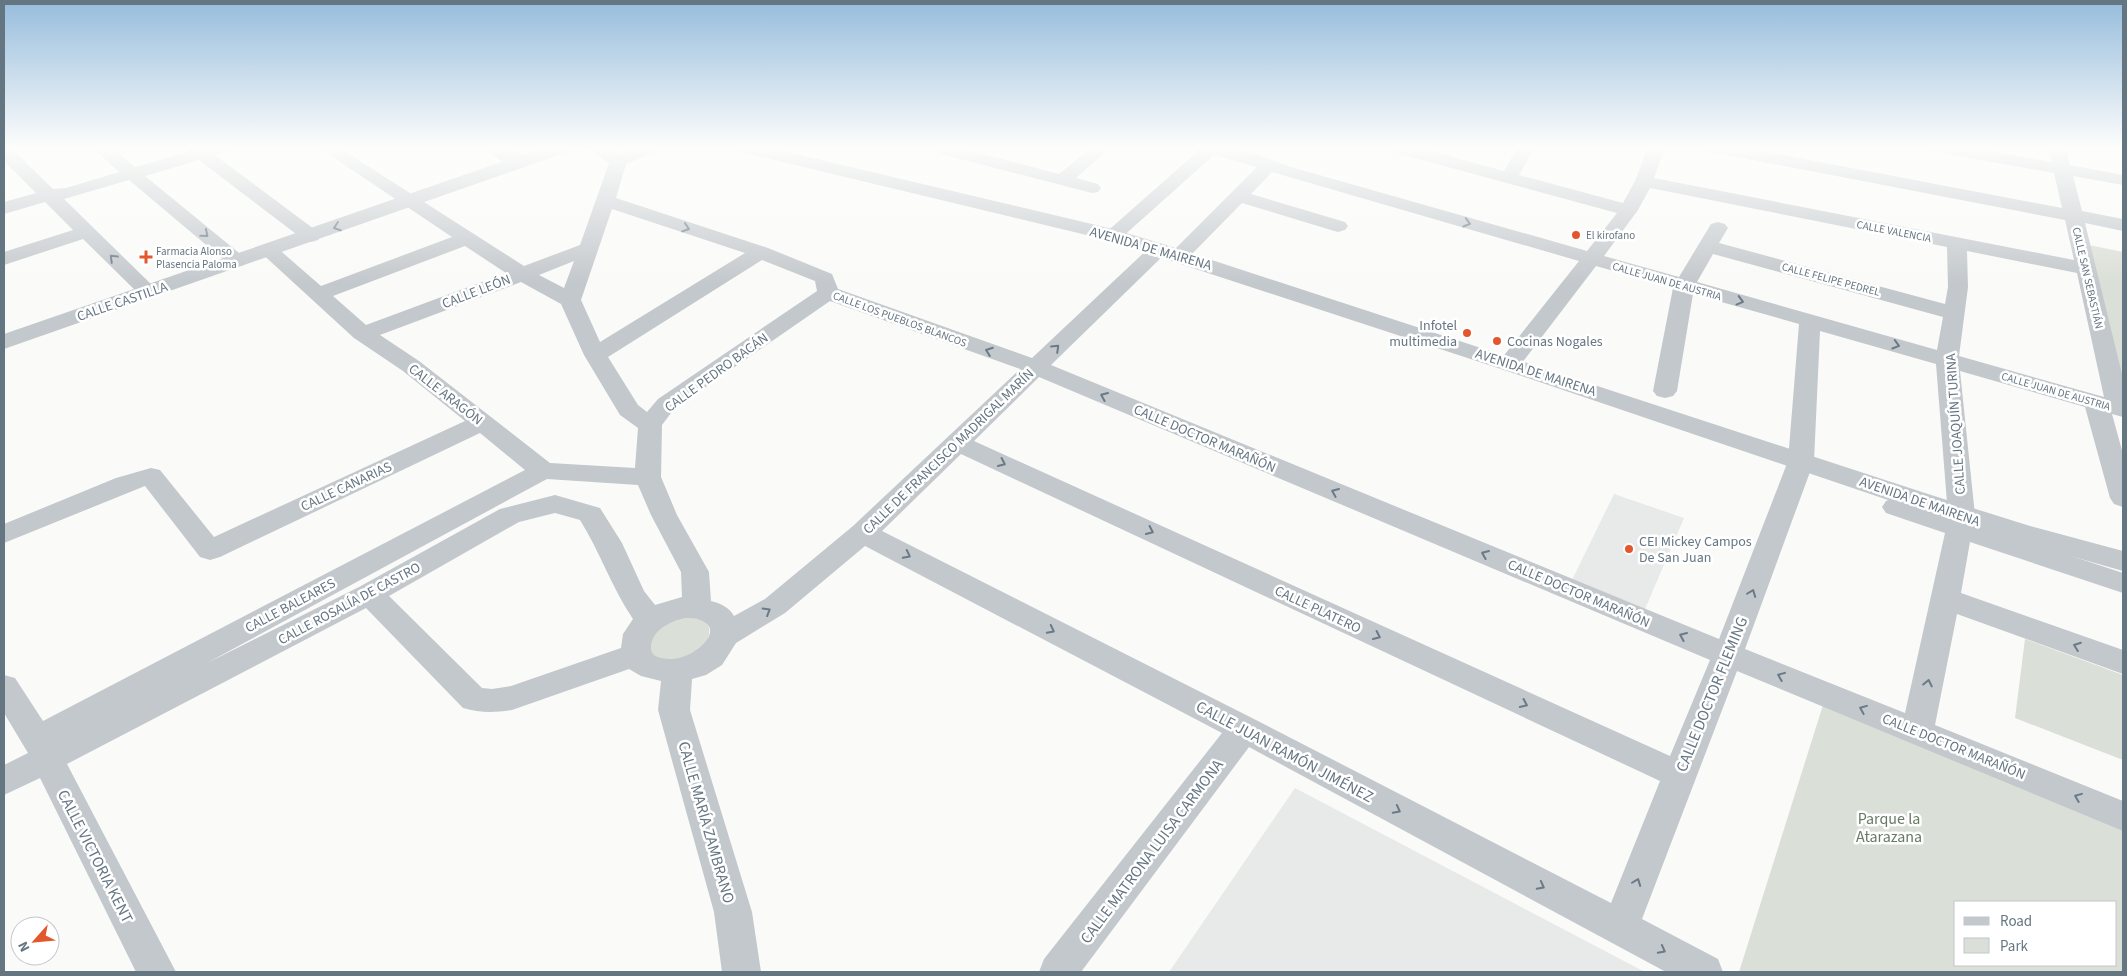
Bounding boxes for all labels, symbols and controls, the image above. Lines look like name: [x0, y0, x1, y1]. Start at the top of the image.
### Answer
street label: CALLE VALENCIA: [1855, 217, 1933, 246]
one-way arrow: [1462, 218, 1470, 228]
one-way arrow: [333, 221, 341, 231]
one-way arrow: [681, 222, 690, 232]
street label: AVENIDA DE MAIRENA: [1087, 222, 1214, 276]
street label: CALLE SAN SEBASTIÁN: [2069, 226, 2106, 330]
place label: El kirofano: [1586, 228, 1635, 243]
one-way arrow: [199, 229, 208, 237]
marker: El kirofano: [1570, 229, 1582, 241]
place label: Farmacia Alonso Plasencia Paloma: [156, 244, 237, 272]
marker: Farmacia Alonso Plasencia Paloma: [140, 251, 152, 263]
one-way arrow: [110, 255, 119, 264]
street label: CALLE JUAN DE AUSTRIA: [1611, 259, 1723, 304]
street label: CALLE FELIPE PEDREL: [1780, 259, 1882, 300]
street label: CALLE LEÓN: [439, 270, 514, 314]
street label: CALLE CASTILLA: [74, 277, 171, 327]
street label: CALLE LOS PUEBLOS BLANCOS: [831, 288, 969, 351]
one-way arrow: [1735, 296, 1743, 306]
place label: Infotel multimedia: [1389, 316, 1457, 352]
marker: Infotel multimedia: [1461, 327, 1473, 339]
street label: CALLE PEDRO BACÁN: [661, 328, 773, 417]
place label: Cocinas Nogales: [1507, 332, 1603, 352]
marker: Cocinas Nogales: [1491, 335, 1503, 347]
one-way arrow: [1891, 340, 1900, 350]
street label: AVENIDA DE MAIRENA: [1473, 344, 1599, 402]
one-way arrow: [1050, 345, 1059, 354]
one-way arrow: [985, 347, 994, 357]
street label: CALLE JOAQUÍN TURINA: [1941, 352, 1971, 495]
street label: CALLE ARAGÓN: [404, 359, 487, 430]
street label: CALLE DE FRANCISCO MADRIGAL MARÍN: [859, 364, 1039, 539]
street label: CALLE JUAN DE AUSTRIA: [2000, 369, 2112, 414]
one-way arrow: [1100, 391, 1109, 402]
street label: CALLE DOCTOR MARAÑÓN: [1130, 400, 1279, 478]
street label: CALLE CANARIAS: [298, 457, 395, 517]
one-way arrow: [997, 457, 1006, 467]
street label: AVENIDA DE MAIRENA: [1857, 472, 1983, 532]
one-way arrow: [1331, 487, 1339, 497]
one-way arrow: [1145, 525, 1154, 535]
place label: CEI Mickey Campos De San Juan: [1639, 532, 1752, 568]
marker: CEI Mickey Campos De San Juan: [1623, 543, 1635, 555]
one-way arrow: [902, 549, 911, 559]
one-way arrow: [1481, 549, 1490, 560]
street label: CALLE DOCTOR MARAÑÓN: [1504, 555, 1653, 633]
street label: CALLE ROSALÍA DE CASTRO: [275, 558, 424, 650]
street label: CALLE BALEARES: [242, 574, 339, 638]
street label: CALLE PLATERO: [1271, 581, 1364, 639]
one-way arrow: [1746, 589, 1756, 598]
one-way arrow: [761, 608, 770, 618]
street label: CALLE DOCTOR FLEMING: [1671, 613, 1753, 775]
one-way arrow: [1046, 624, 1055, 634]
one-way arrow: [1372, 629, 1381, 640]
one-way arrow: [1679, 632, 1688, 642]
one-way arrow: [2074, 642, 2082, 652]
one-way arrow: [1777, 672, 1786, 682]
one-way arrow: [1922, 679, 1933, 688]
street label: CALLE JUAN RAMÓN JIMÉNEZ: [1192, 696, 1377, 808]
one-way arrow: [1519, 697, 1528, 707]
one-way arrow: [1859, 705, 1868, 715]
street label: CALLE DOCTOR MARAÑÓN: [1879, 709, 2028, 785]
street label: CALLE MARÍA ZAMBRANO: [672, 739, 740, 906]
street label: CALLE MATRONA LUISA CARMONA: [1075, 755, 1229, 948]
street label: CALLE VICTORIA KENT: [52, 786, 138, 927]
one-way arrow: [2074, 793, 2083, 804]
one-way arrow: [1392, 804, 1401, 814]
park label: Parque la Atarazana: [1856, 808, 1922, 848]
one-way arrow: [1631, 878, 1642, 887]
one-way arrow: [1536, 879, 1545, 889]
legend: [1954, 901, 2117, 966]
text: Road: [2000, 911, 2032, 932]
north arrow: [10, 916, 60, 966]
text: Park: [2000, 936, 2029, 957]
text: N: [13, 938, 35, 955]
one-way arrow: [1656, 944, 1665, 954]

